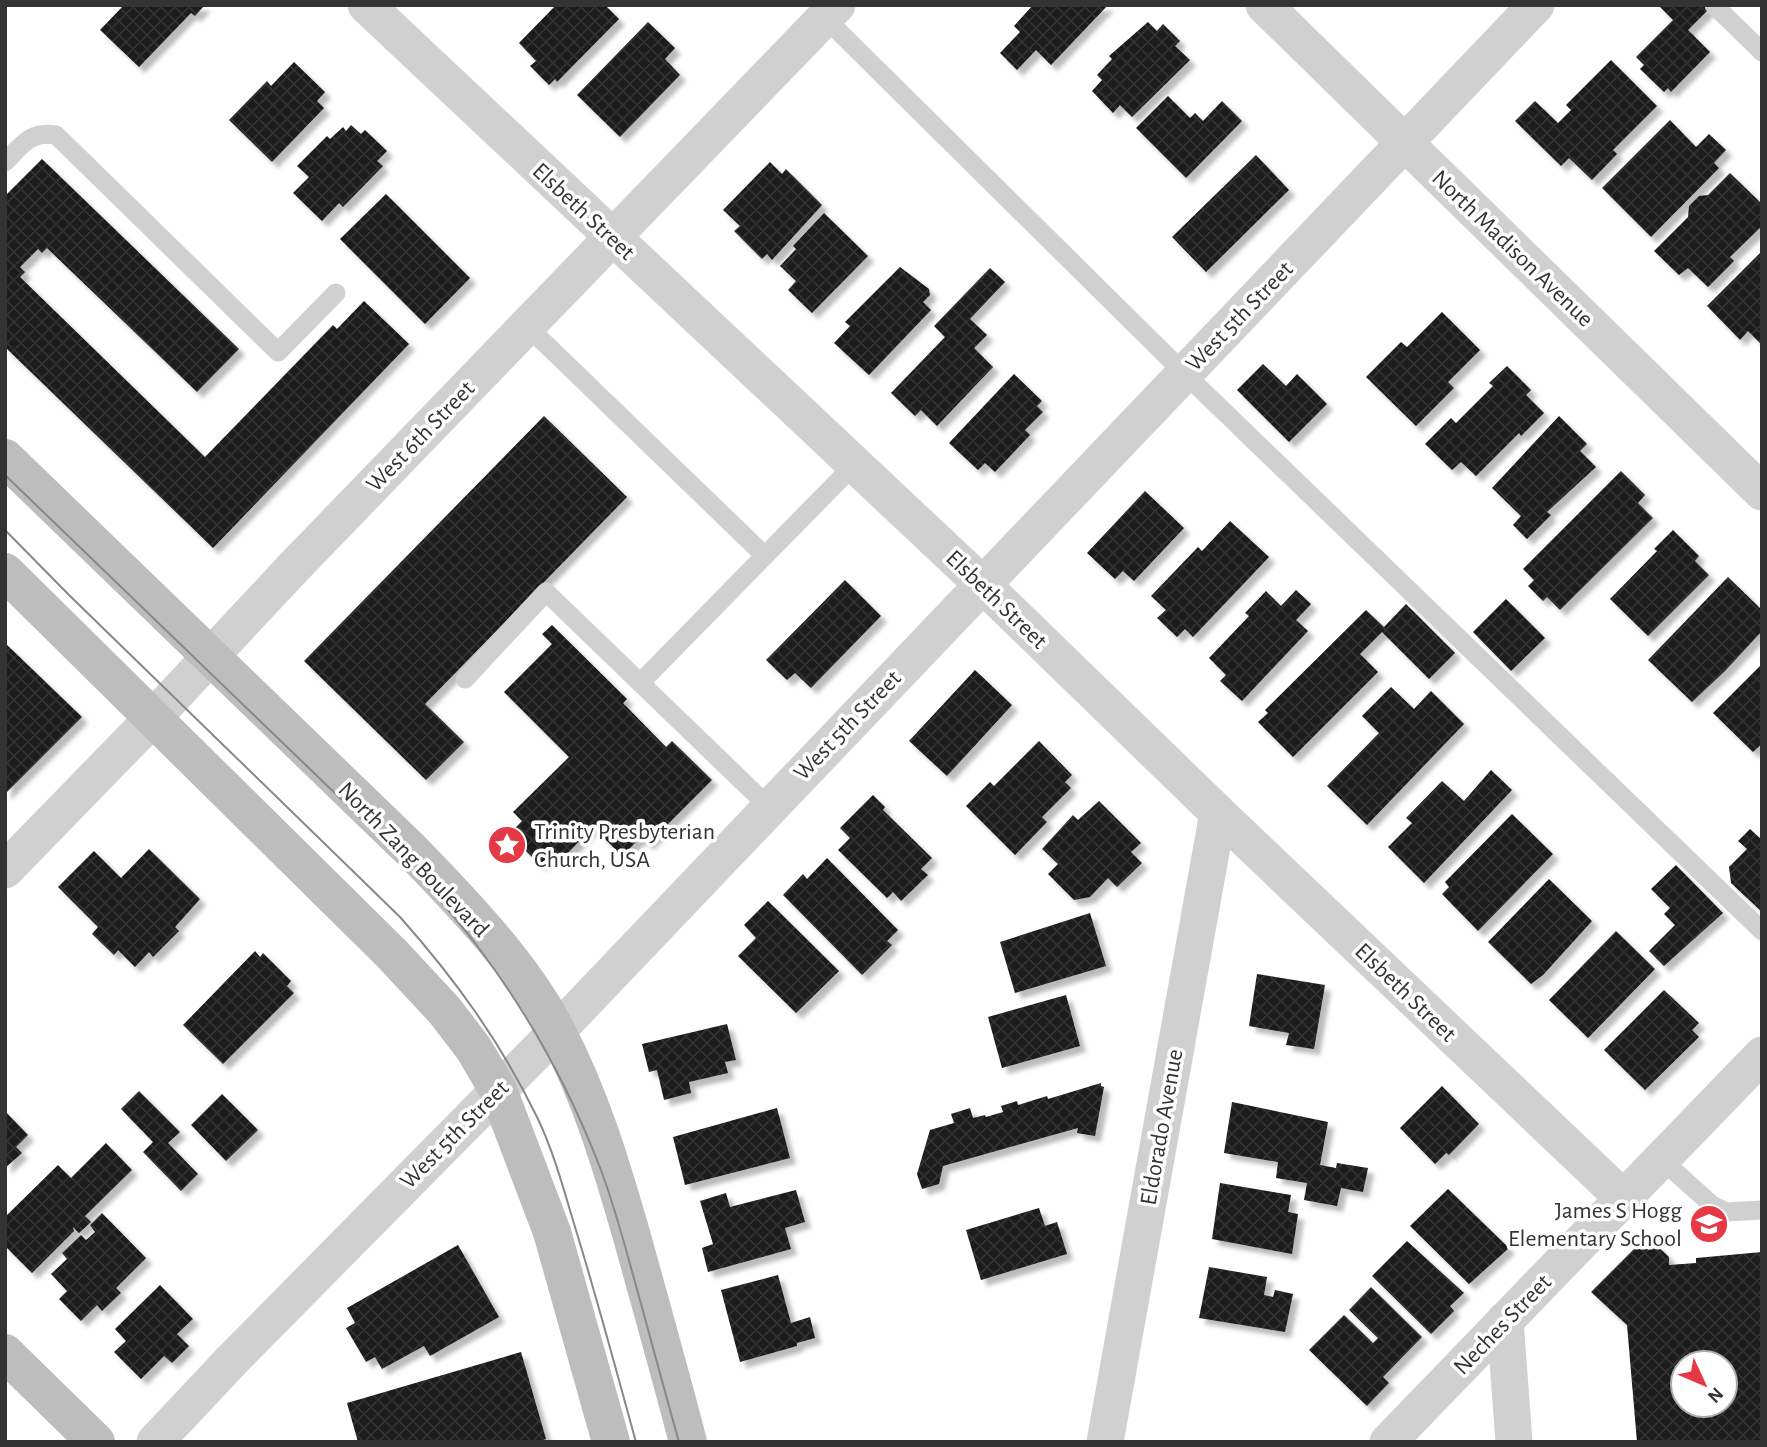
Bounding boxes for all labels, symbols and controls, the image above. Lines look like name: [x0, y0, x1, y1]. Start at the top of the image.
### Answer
street label: Elsbeth Street: [527, 159, 639, 265]
street label: North Madison Avenue: [1427, 166, 1598, 332]
street label: West 5th Street: [1182, 257, 1298, 376]
street label: West 6th Street: [362, 376, 480, 497]
street label: Elsbeth Street: [941, 546, 1052, 654]
street label: West 5th Street: [790, 666, 906, 785]
street label: North Zang Boulevard: [333, 778, 493, 942]
place label: Trinity Presbyterian Church, USA: [534, 820, 715, 872]
place icon: Trinity Presbyterian Church, USA: [486, 824, 528, 866]
street label: Elsbeth Street: [1350, 939, 1461, 1047]
street label: Eldorado Avenue: [1136, 1047, 1188, 1207]
street label: West 5th Street: [396, 1076, 514, 1194]
place label: James S Hogg Elementary School: [1508, 1199, 1682, 1251]
school or university icon: James S Hogg Elementary School: [1688, 1203, 1730, 1245]
street label: Neches Street: [1449, 1270, 1556, 1379]
north arrow: [1669, 1349, 1739, 1419]
text: N: [1704, 1383, 1727, 1406]

